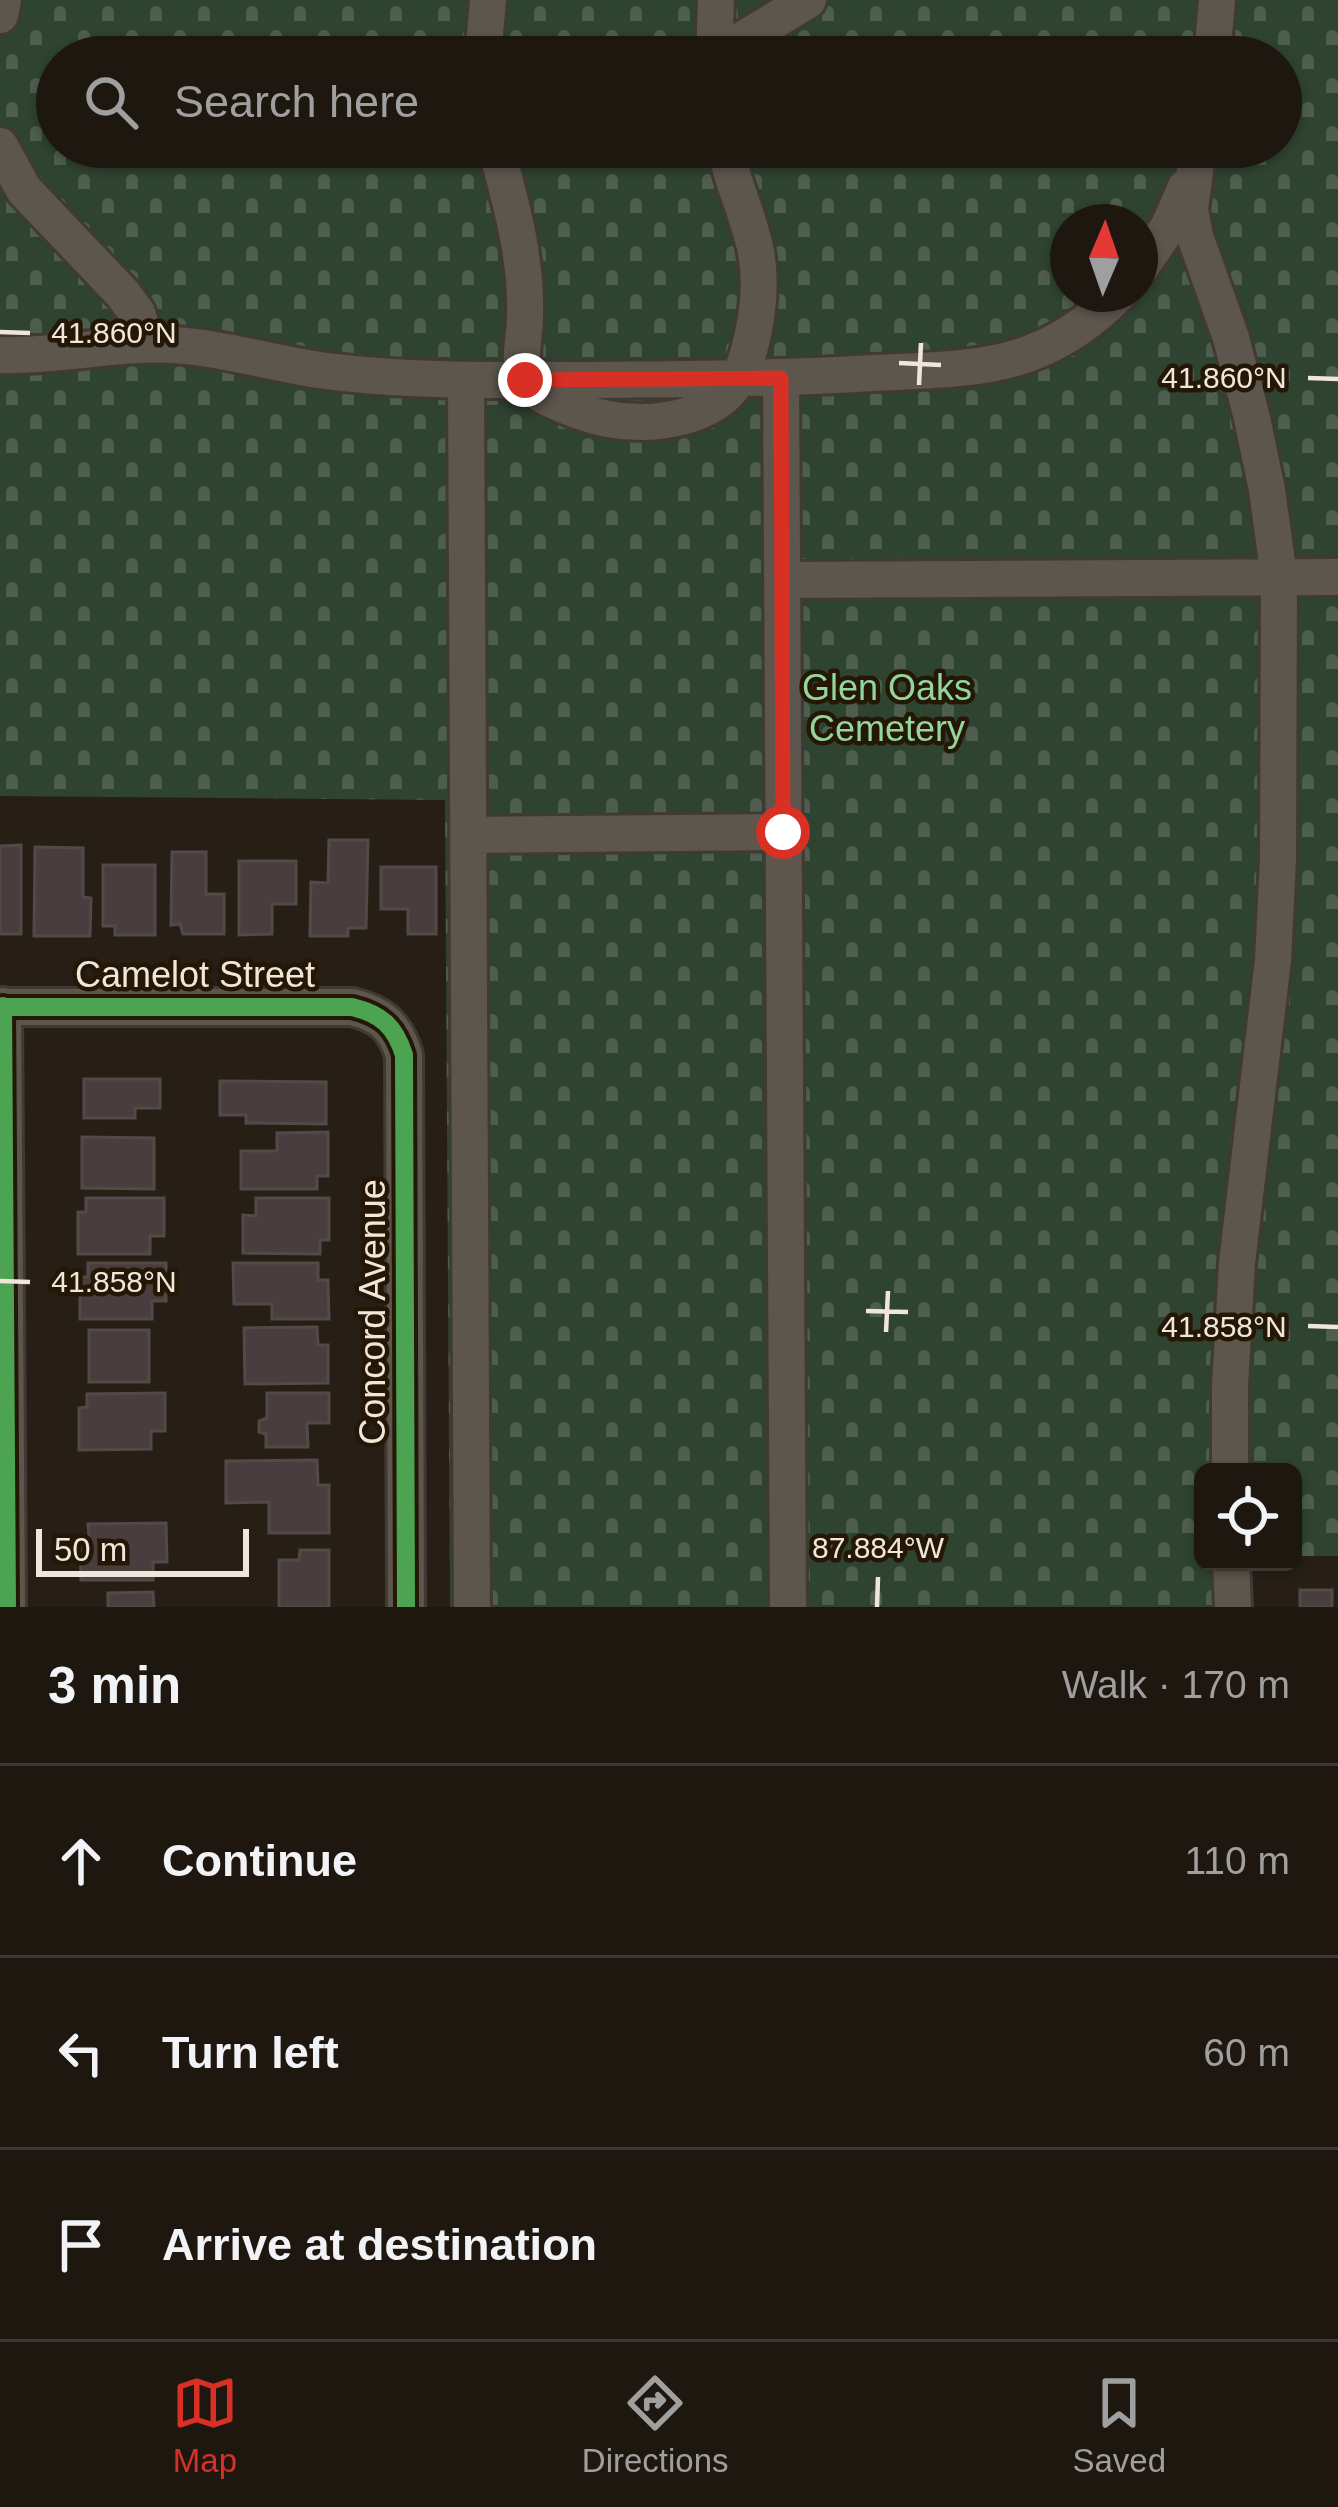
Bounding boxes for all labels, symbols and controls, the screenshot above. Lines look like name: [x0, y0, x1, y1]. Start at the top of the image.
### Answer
search box: [36, 36, 1302, 168]
icon: search: [78, 69, 144, 135]
text: Search here: [174, 76, 419, 127]
north arrow: [1050, 204, 1158, 312]
text: 41.860°N: [51, 316, 177, 349]
route end: [498, 353, 552, 407]
text: 41.860°N: [1161, 361, 1287, 394]
park label: Glen Oaks Cemetery: [802, 667, 972, 749]
route start: [756, 805, 810, 859]
street label: Camelot Street: [75, 954, 315, 995]
street label: Concord Avenue: [352, 1179, 393, 1445]
text: 41.858°N: [51, 1265, 177, 1298]
text: 41.858°N: [1161, 1310, 1287, 1343]
map controls: [1194, 1463, 1302, 1571]
button: locate: [1194, 1463, 1302, 1571]
scale bar: [36, 1523, 249, 1576]
text: 50 m: [54, 1531, 127, 1568]
text: 87.884°W: [812, 1531, 945, 1564]
text: 3 min: [48, 1657, 181, 1714]
text: Walk · 170 m: [1062, 1663, 1290, 1706]
icon: ahead: [48, 1828, 114, 1894]
text: Continue: [162, 1835, 357, 1886]
text: 110 m: [1185, 1839, 1290, 1882]
icon: left: [48, 2020, 114, 2086]
text: Turn left: [162, 2027, 339, 2078]
text: 60 m: [1203, 2031, 1290, 2074]
icon: arrive: [48, 2212, 114, 2278]
text: Arrive at destination: [162, 2219, 597, 2270]
tab: Map: [172, 2370, 238, 2480]
tab: Directions: [582, 2370, 729, 2480]
tab: Saved: [1072, 2370, 1166, 2480]

